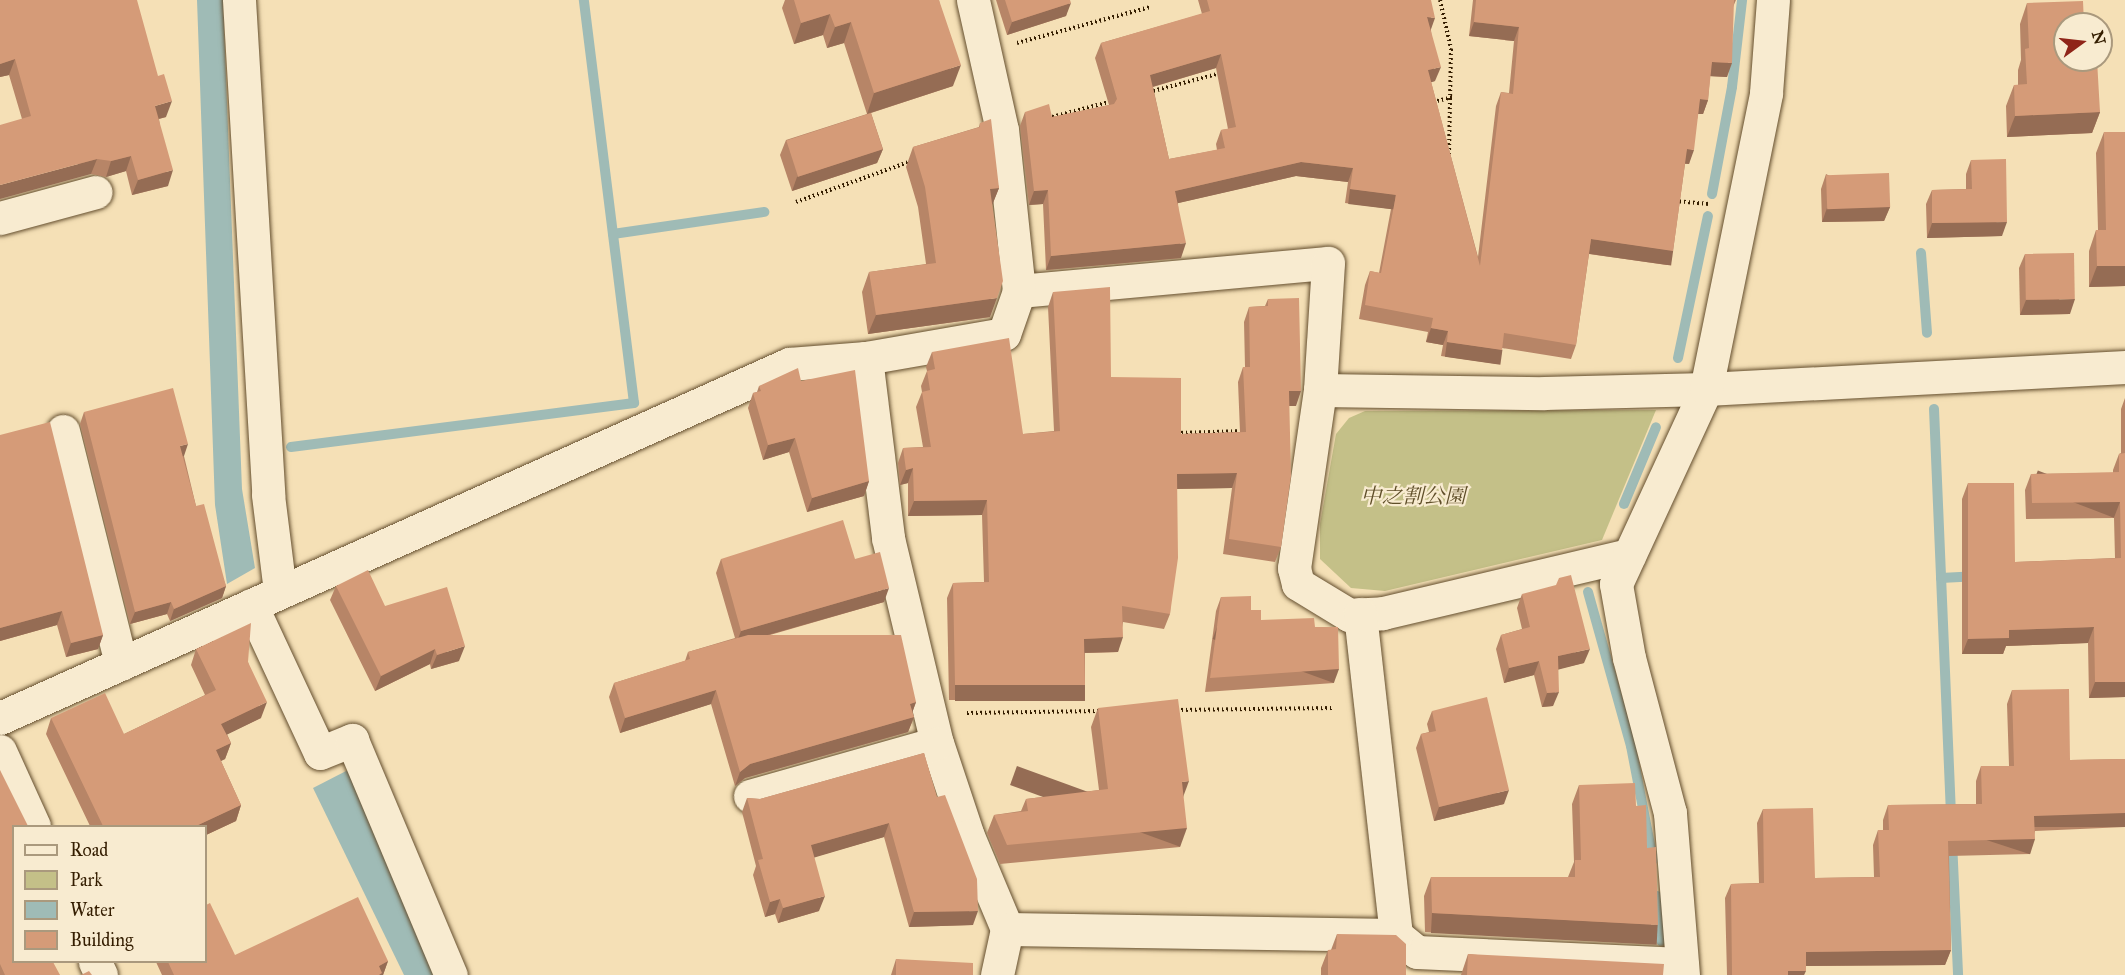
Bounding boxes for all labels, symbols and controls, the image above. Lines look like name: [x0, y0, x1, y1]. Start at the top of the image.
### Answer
north arrow: [2053, 12, 2113, 72]
text: N: [2088, 29, 2110, 47]
park label: 中之割公園: [1361, 483, 1465, 509]
legend: [12, 825, 207, 963]
text: Road: [70, 839, 108, 861]
text: Park: [70, 869, 103, 891]
text: Water: [70, 899, 114, 921]
text: Building: [70, 929, 133, 951]

